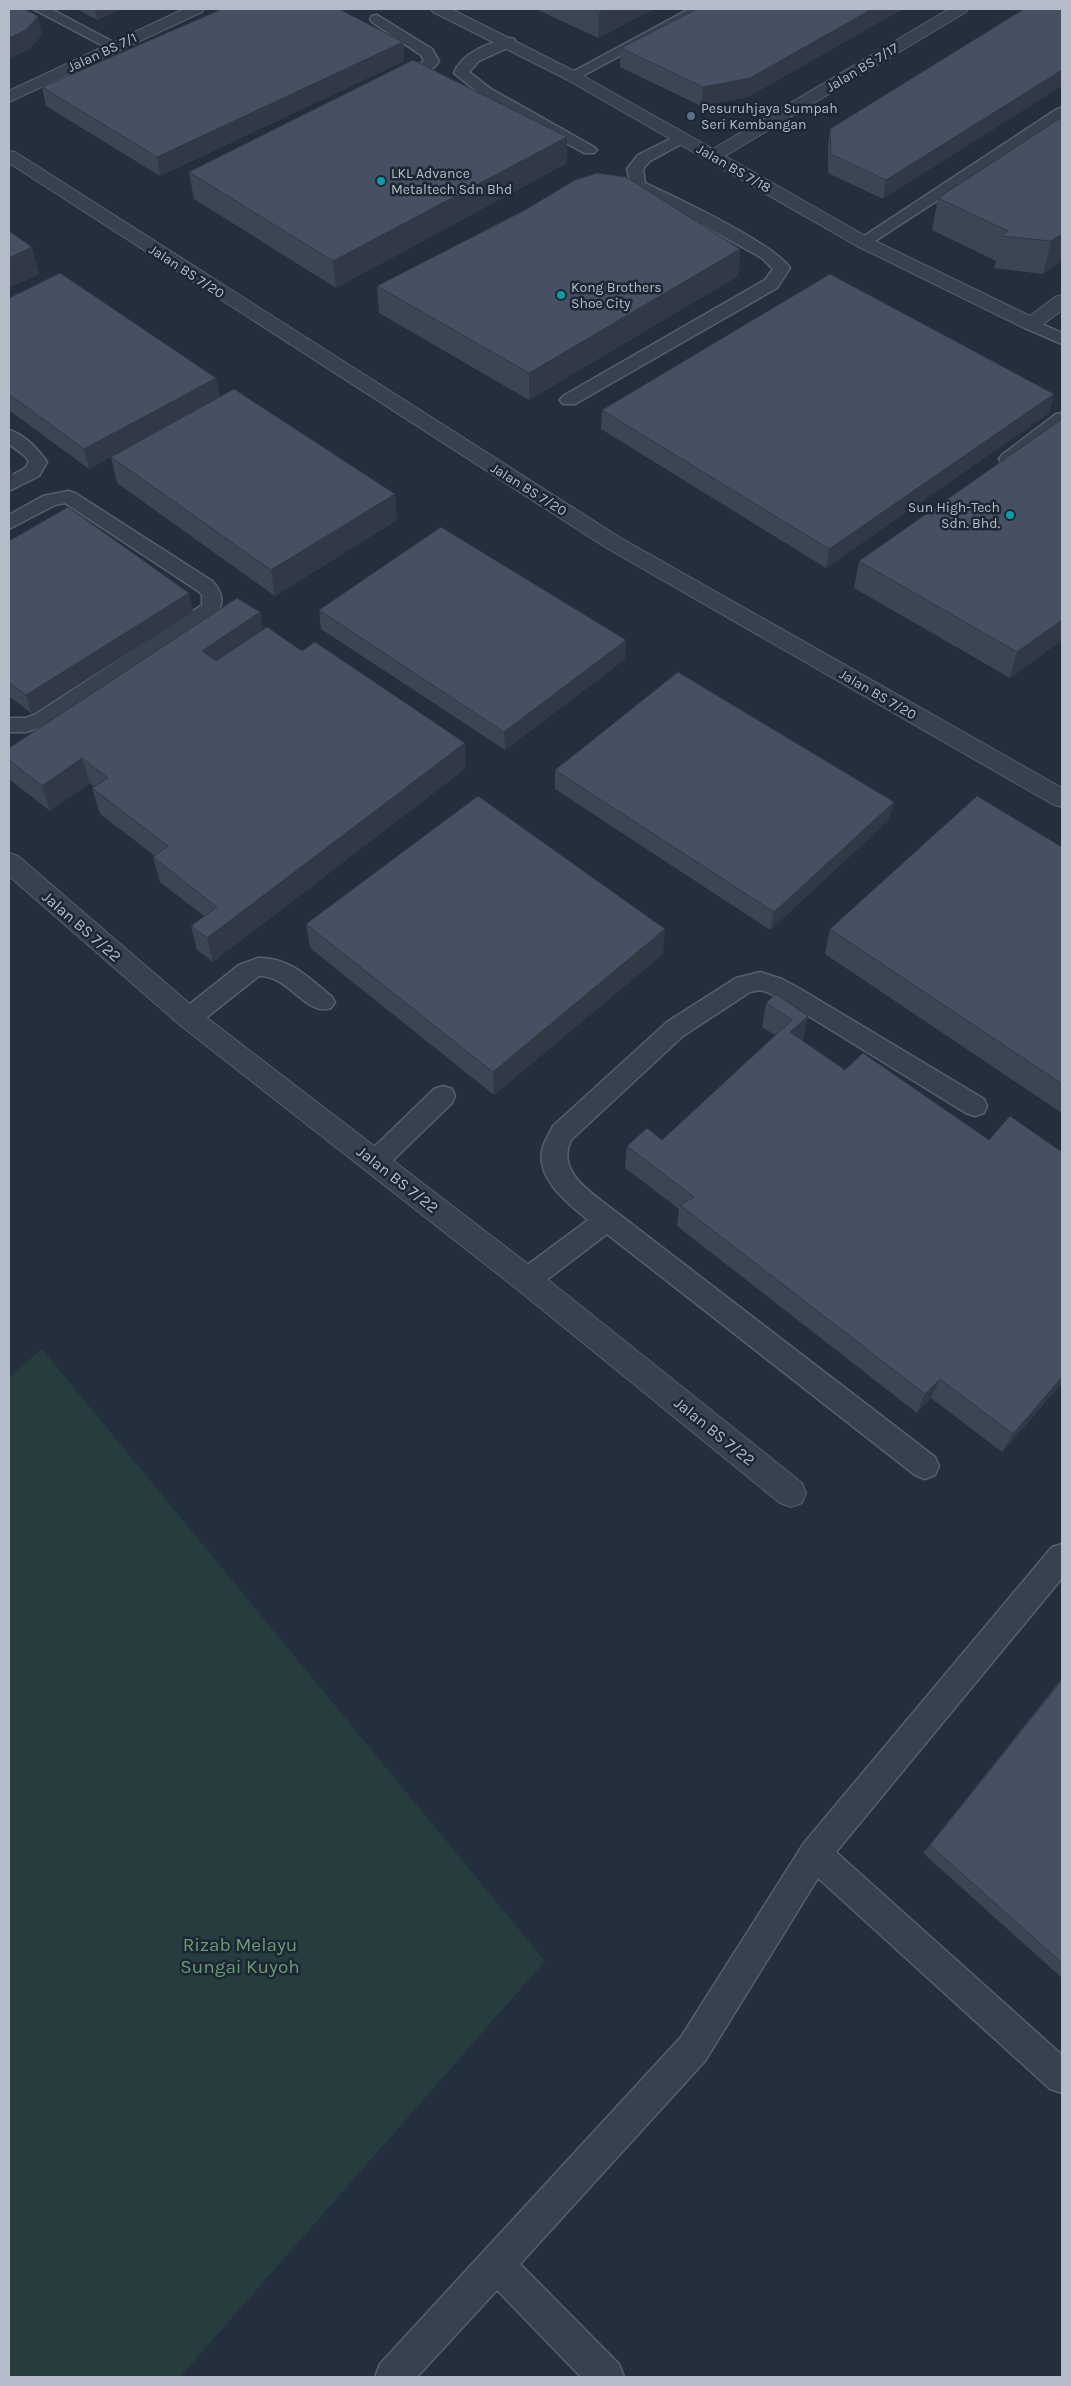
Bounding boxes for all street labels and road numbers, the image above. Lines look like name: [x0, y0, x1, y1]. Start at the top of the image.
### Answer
street label: Jalan BS 7/1: [65, 29, 140, 76]
street label: Jalan BS 7/17: [823, 39, 902, 96]
street label: Jalan BS 7/18: [694, 140, 774, 197]
street label: Jalan BS 7/20: [146, 241, 228, 302]
street label: Jalan BS 7/20: [488, 459, 570, 519]
street label: Jalan BS 7/20: [836, 665, 919, 723]
street label: Jalan BS 7/22: [38, 887, 125, 966]
street label: Jalan BS 7/22: [353, 1142, 442, 1217]
street label: Jalan BS 7/22: [670, 1393, 759, 1470]

